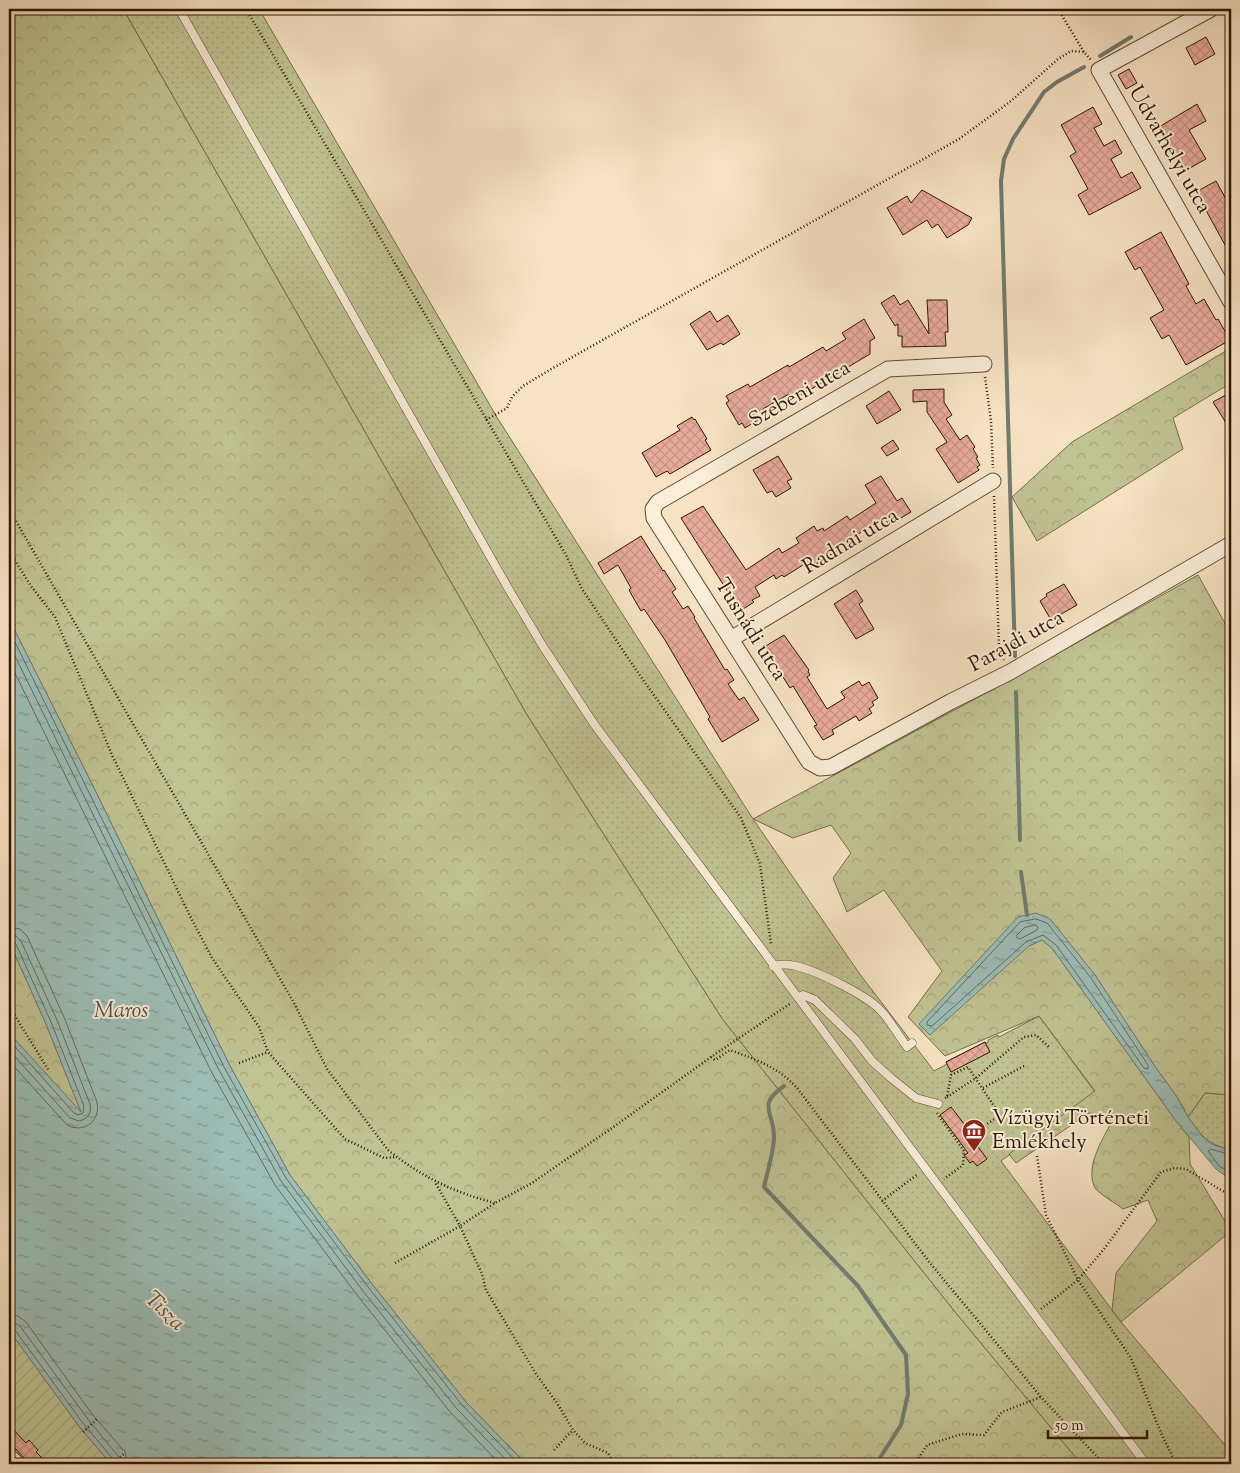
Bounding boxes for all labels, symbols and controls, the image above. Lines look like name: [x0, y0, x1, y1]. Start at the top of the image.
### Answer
street label: Udvarhelyi utca: [1120, 80, 1218, 220]
street label: Szebeni utca: [744, 354, 857, 436]
street label: Radnai utca: [797, 501, 905, 582]
street label: Tusnádi utca: [707, 573, 794, 687]
street label: Parajdi utca: [964, 603, 1070, 681]
water label: Maros: [94, 996, 148, 1028]
place label: Vízügyi Történeti Emlékhely: [992, 1104, 1149, 1158]
museum icon: Vízügyi Történeti Emlékhely: [961, 1118, 987, 1152]
water label: Tisza: [136, 1285, 192, 1339]
scale bar: [1048, 1408, 1146, 1440]
text: 50 m: [1054, 1416, 1084, 1437]

